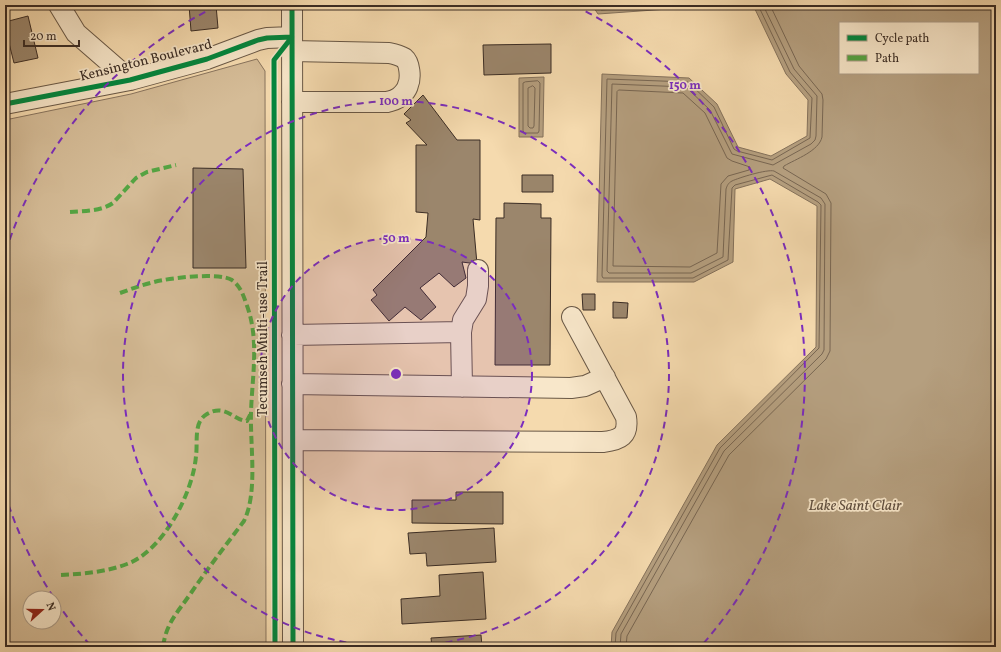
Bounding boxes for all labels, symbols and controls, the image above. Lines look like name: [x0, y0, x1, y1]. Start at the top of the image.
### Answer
scale bar: [24, 22, 79, 48]
legend: [839, 22, 979, 74]
text: 20 m: [30, 29, 57, 45]
text: Cycle path: [875, 31, 930, 47]
street label: Kensington Boulevard: [78, 35, 214, 87]
text: Path: [875, 51, 899, 67]
text: 150 m: [669, 78, 701, 94]
text: 100 m: [379, 94, 413, 110]
text: 50 m: [382, 231, 410, 247]
street label: Tecumseh Multi-use Trail: [254, 261, 273, 417]
centre of rings: [389, 367, 403, 381]
water label: Lake Saint Clair: [808, 496, 902, 517]
north arrow: [22, 590, 62, 630]
text: N: [42, 601, 58, 613]

